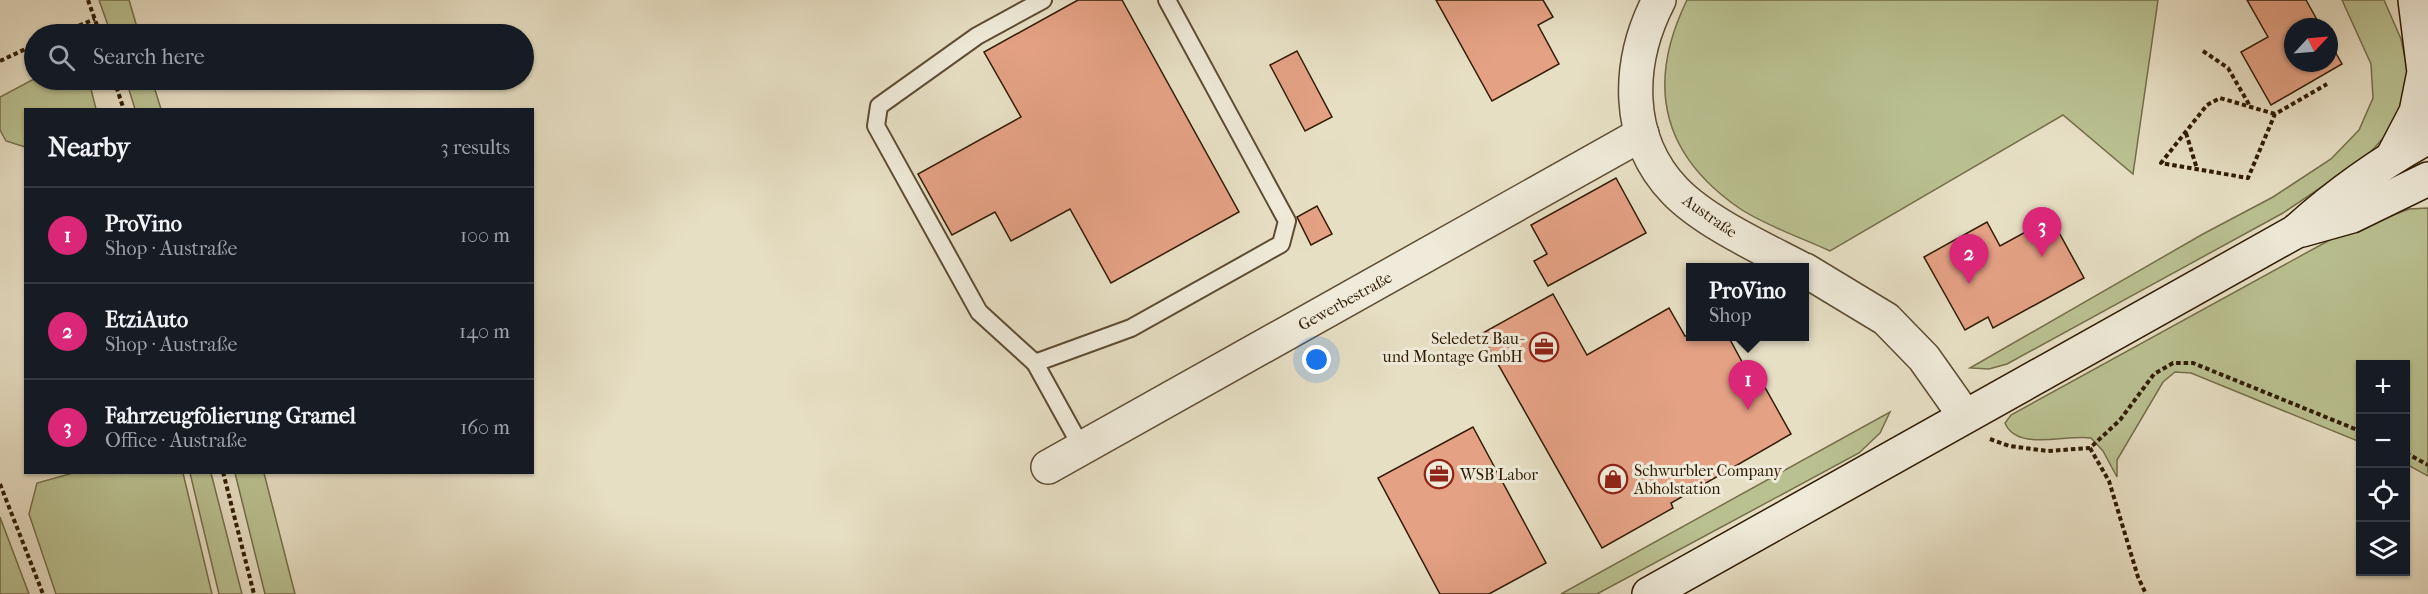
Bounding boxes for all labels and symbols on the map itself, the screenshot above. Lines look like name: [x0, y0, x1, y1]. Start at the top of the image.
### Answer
north arrow: [2284, 18, 2338, 72]
street label: Austraße: [1678, 190, 1741, 242]
pin: 3: [2022, 208, 2062, 257]
pin: 2: [1950, 234, 1988, 284]
street label: Gewerbestraße: [1295, 267, 1395, 335]
place label: Seledetz Bau- und Montage GmbH: [1382, 329, 1525, 366]
office icon: Seledetz Bau- und Montage GmbH: [1528, 331, 1560, 363]
your location: [1302, 345, 1331, 374]
pin: 1: [1728, 360, 1768, 410]
office icon: WSB Labor: [1423, 458, 1455, 490]
place label: Schwurbler Company Abholstation: [1633, 461, 1782, 498]
shop icon: Schwurbler Company Abholstation: [1597, 463, 1629, 495]
place label: WSB Labor: [1459, 465, 1538, 484]

